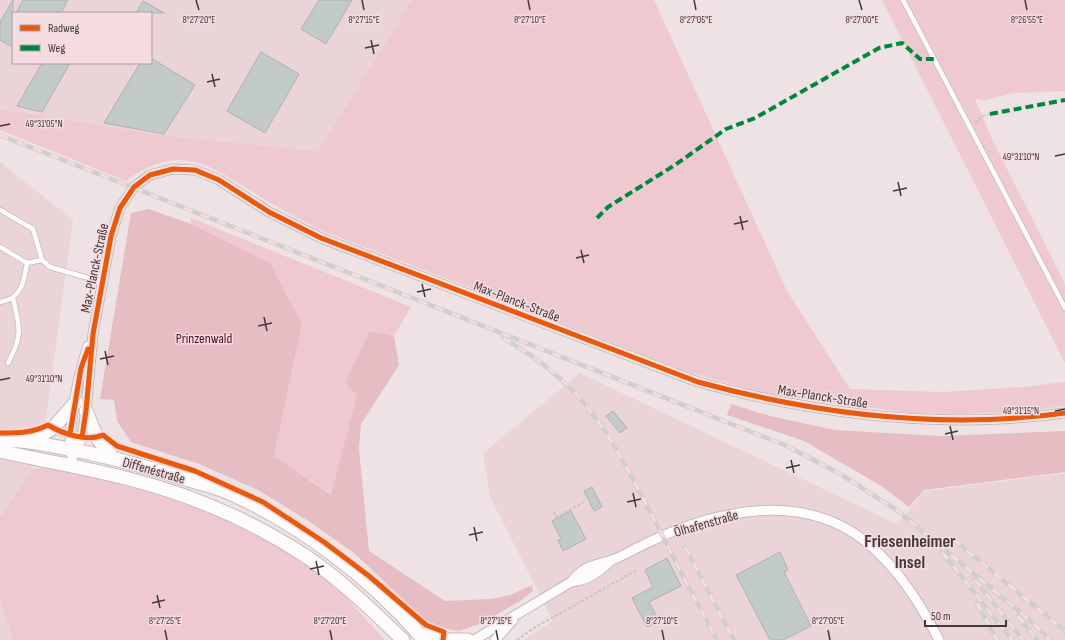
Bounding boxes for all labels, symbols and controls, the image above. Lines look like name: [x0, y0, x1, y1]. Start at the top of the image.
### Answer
legend: [12, 12, 152, 64]
text: 8°27'20"E: [183, 14, 215, 26]
text: 8°27'15"E: [348, 14, 380, 26]
text: 8°27'10"E: [514, 14, 546, 26]
text: 8°27'05"E: [680, 14, 712, 26]
text: 8°27'00"E: [845, 14, 879, 26]
text: 8°26'55"E: [1011, 14, 1043, 26]
text: Radweg: [48, 21, 80, 36]
text: Weg: [48, 41, 65, 56]
text: 49°31'05"N: [25, 118, 63, 130]
text: 49°31'10"N: [1003, 151, 1039, 163]
street label: Max-Planck-Straße: [77, 222, 112, 314]
street label: Max-Planck-Straße: [471, 277, 562, 326]
park label: Prinzenwald: [176, 330, 232, 347]
text: 49°31'10"N: [26, 373, 62, 385]
street label: Max-Planck-Straße: [777, 381, 869, 412]
text: 49°31'15"N: [1003, 405, 1039, 417]
street label: Diffenéstraße: [121, 453, 187, 488]
street label: Ölhafenstraße: [672, 506, 740, 541]
district label: Friesenheimer Insel: [864, 531, 956, 573]
scale bar: [925, 602, 1006, 628]
text: 50 m: [931, 609, 951, 624]
text: 8°27'25"E: [149, 615, 181, 627]
text: 8°27'20"E: [314, 615, 346, 627]
text: 8°27'15"E: [480, 615, 512, 627]
text: 8°27'10"E: [646, 615, 678, 627]
text: 8°27'05"E: [812, 615, 844, 627]

